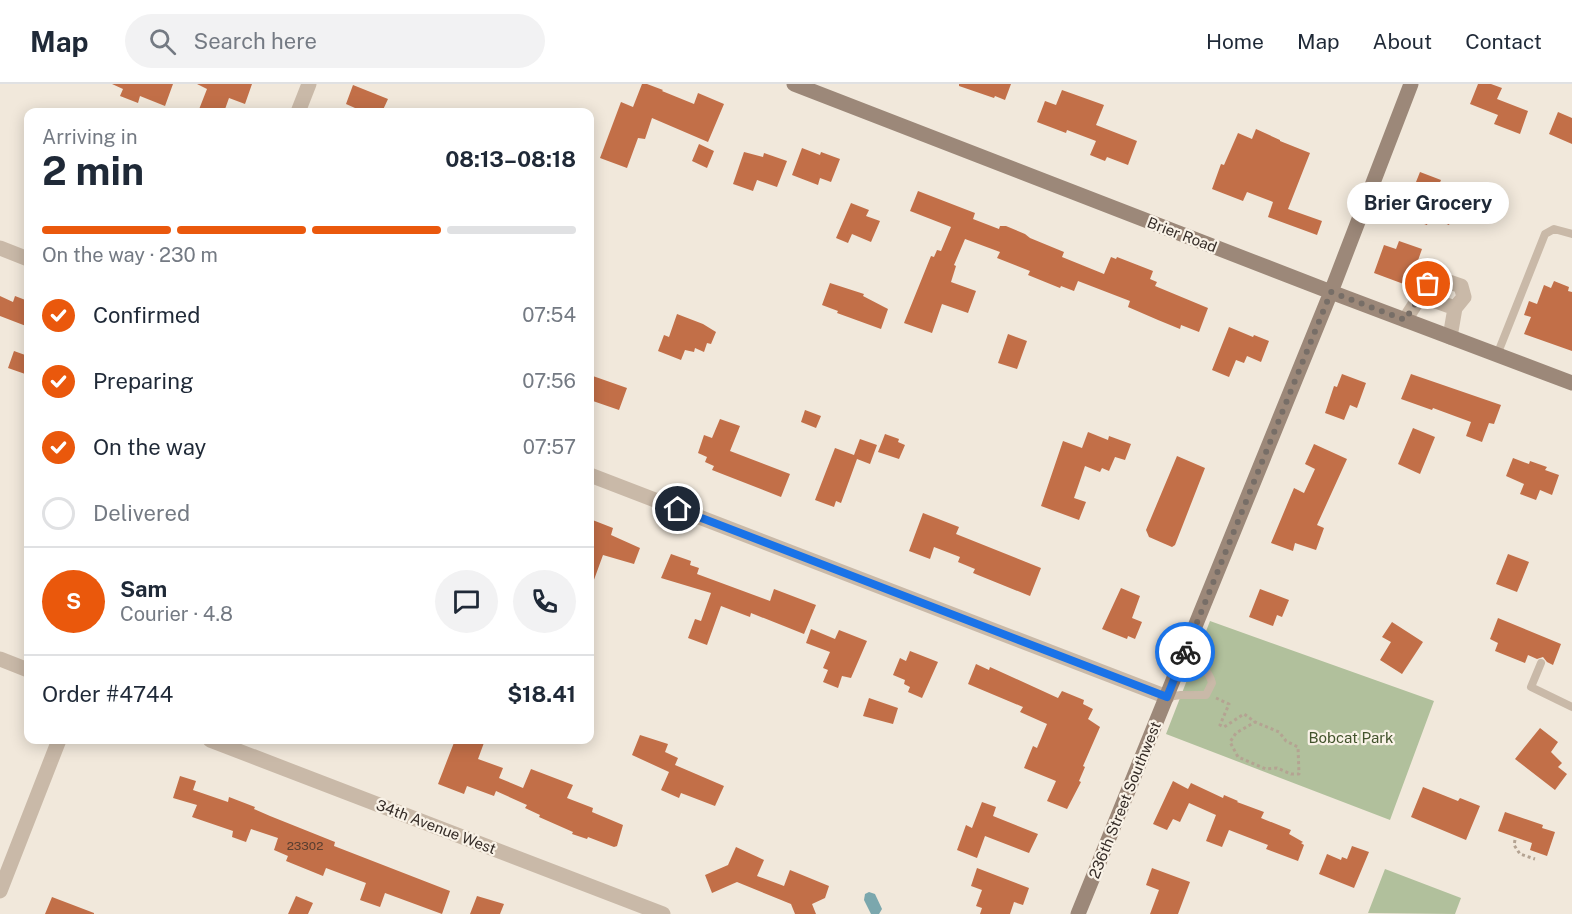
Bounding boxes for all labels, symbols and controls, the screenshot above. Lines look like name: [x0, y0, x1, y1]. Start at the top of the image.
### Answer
search box: [125, 14, 545, 68]
text: Map: [30, 25, 89, 58]
icon: search: [146, 25, 179, 58]
text: Search here: [194, 28, 317, 54]
text: Home: [1206, 29, 1264, 54]
text: Map: [1297, 29, 1340, 54]
text: About: [1373, 29, 1432, 54]
text: Contact: [1465, 29, 1542, 54]
text: Arriving in: [42, 125, 137, 149]
text: 08:13–08:18: [445, 146, 576, 172]
text: 2 min: [42, 148, 144, 194]
callout: Brier Grocery: [1347, 182, 1509, 224]
text: Brier Grocery: [1364, 191, 1492, 215]
street label: Brier Road: [1145, 213, 1219, 256]
text: On the way · 230 m: [42, 243, 218, 267]
pin: [1402, 258, 1453, 309]
icon: bag: [1411, 267, 1444, 300]
icon: check: [42, 299, 75, 332]
text: Confirmed: [93, 302, 200, 328]
text: 07:54: [522, 303, 576, 327]
icon: check: [42, 365, 75, 398]
text: Preparing: [93, 368, 194, 394]
text: 07:56: [522, 369, 576, 393]
icon: check: [42, 431, 75, 464]
text: On the way: [93, 434, 206, 460]
text: 07:57: [523, 435, 576, 459]
pin: [652, 483, 703, 534]
icon: home: [661, 492, 694, 525]
text: Delivered: [93, 500, 190, 526]
button: chat: [435, 570, 498, 633]
button: phone: [513, 570, 576, 633]
text: Sam: [120, 576, 167, 602]
text: S: [66, 588, 81, 614]
text: Courier · 4.8: [120, 602, 233, 626]
courier: [1155, 622, 1215, 682]
icon: bike: [1169, 636, 1202, 669]
text: Order #4744: [42, 681, 173, 707]
text: $18.41: [507, 681, 576, 707]
street label: 236th Street Southwest: [1085, 719, 1164, 881]
park label: Bobcat Park: [1308, 729, 1394, 746]
street label: 34th Avenue West: [374, 796, 499, 857]
house number: 23302: [287, 839, 323, 853]

